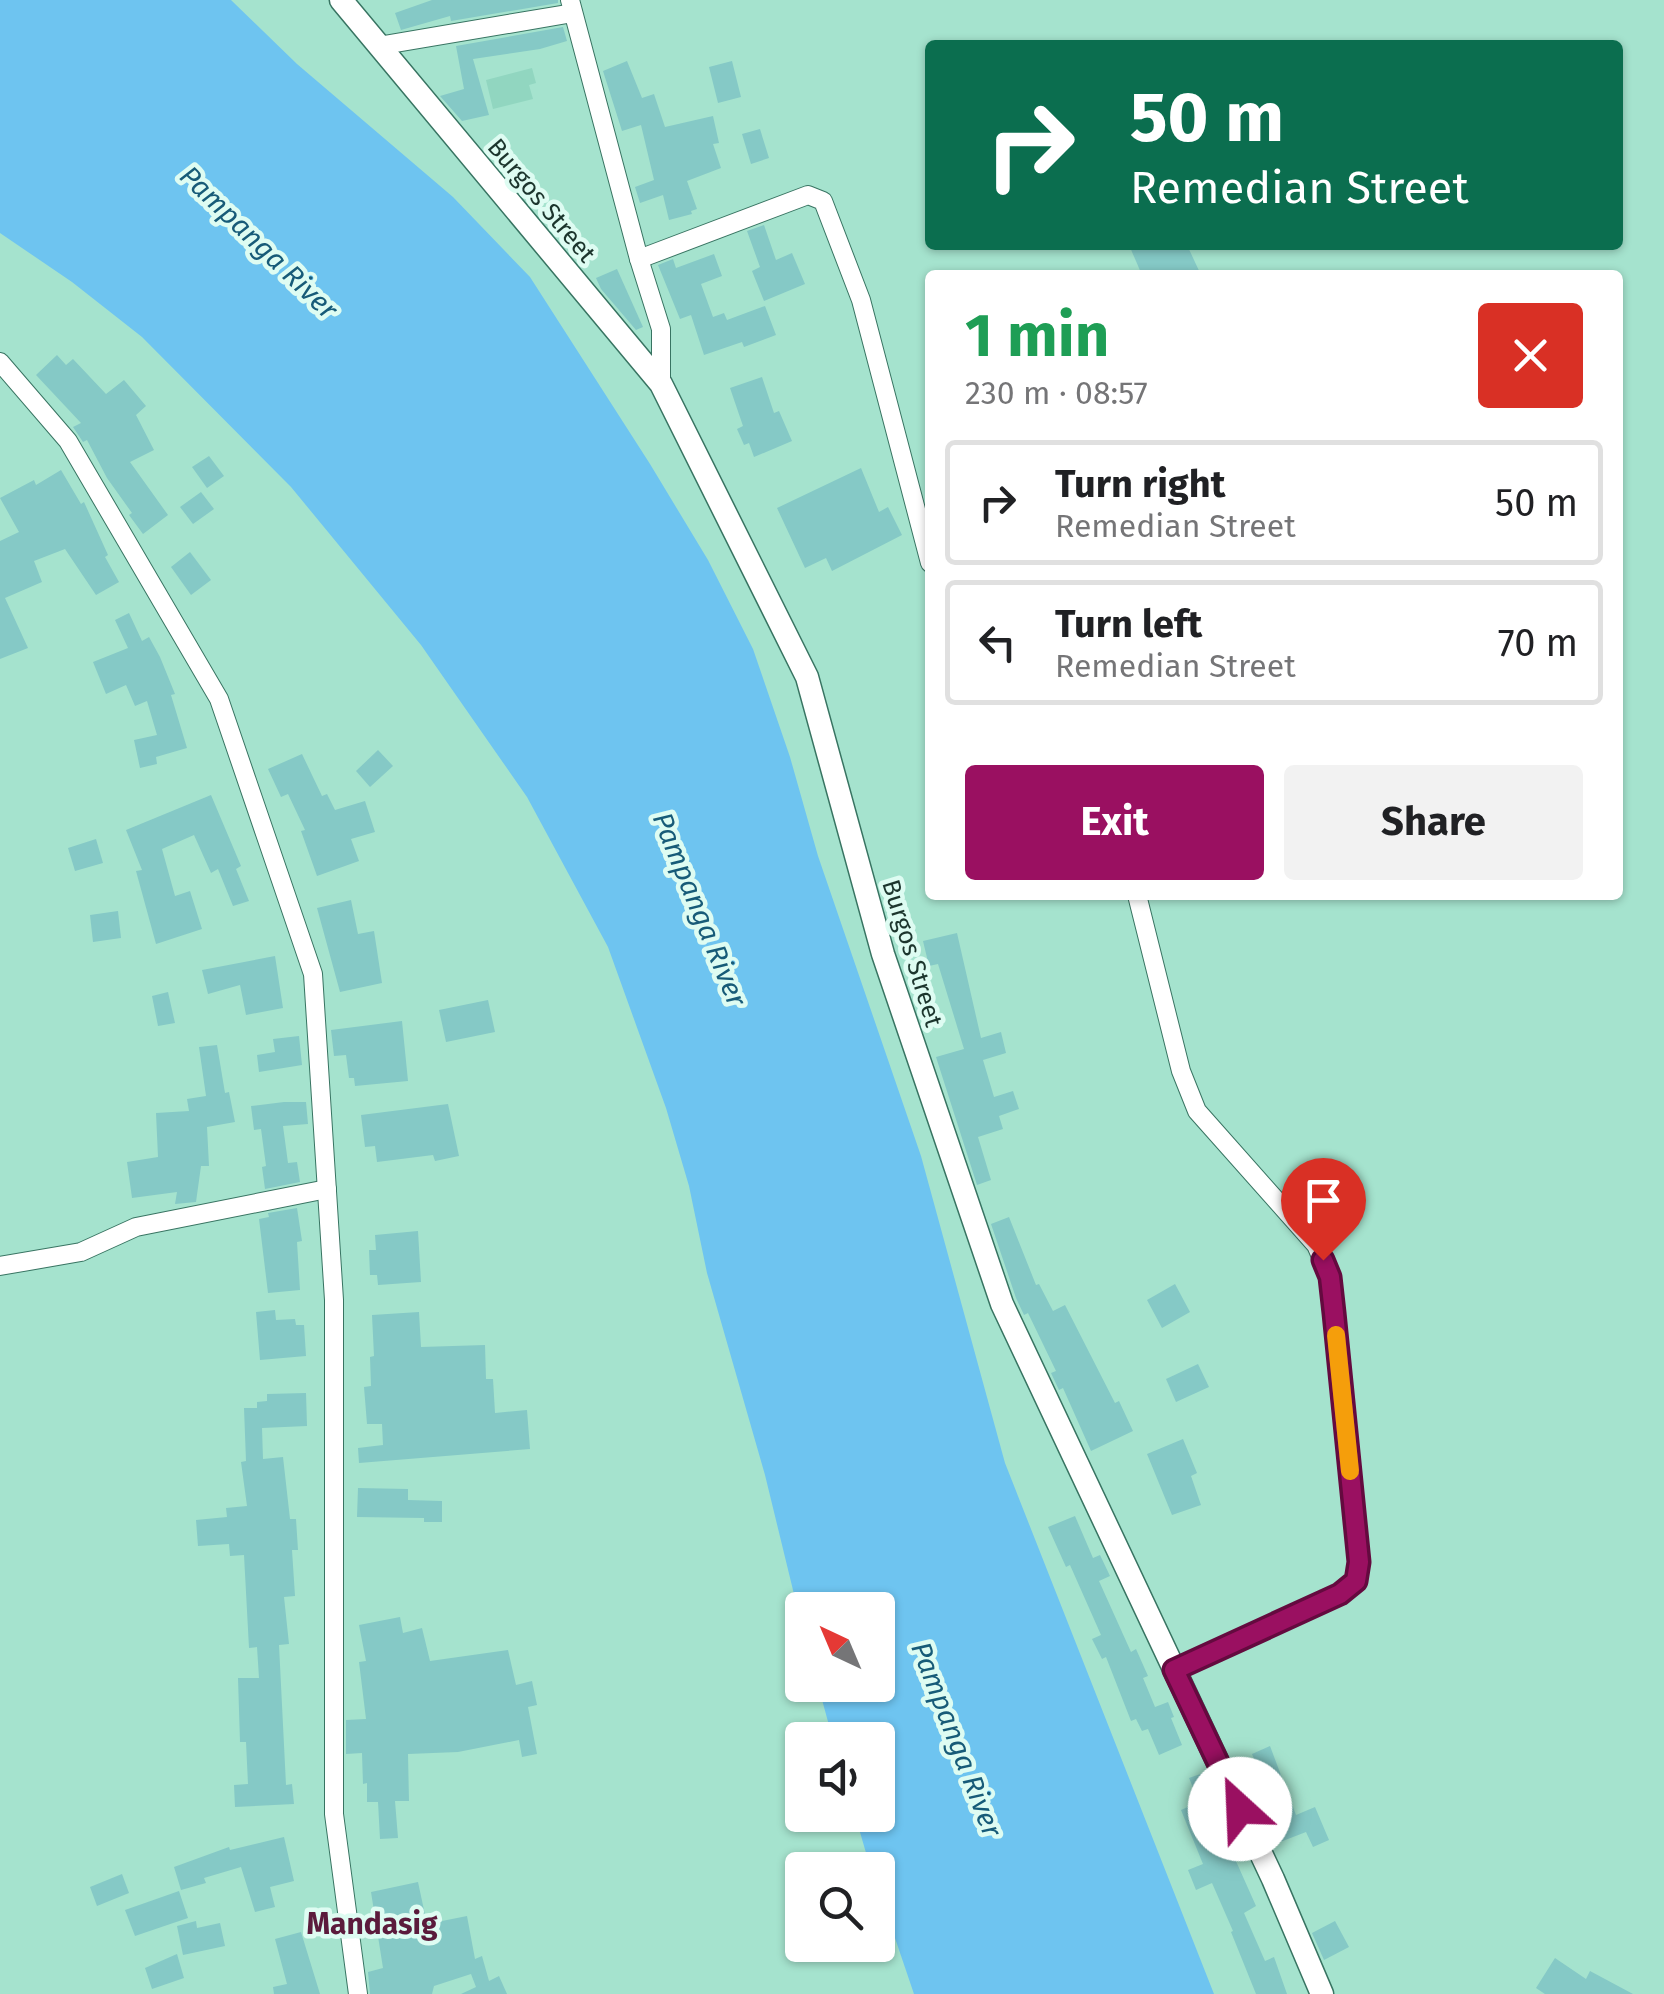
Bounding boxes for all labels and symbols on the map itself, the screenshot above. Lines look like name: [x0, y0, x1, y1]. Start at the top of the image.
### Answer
street label: Burgos Street: [481, 133, 602, 269]
water label: Pampanga River: [173, 159, 345, 327]
water label: Pampanga River: [646, 808, 754, 1012]
street label: Burgos Street: [875, 876, 949, 1031]
pin: [1281, 1158, 1366, 1261]
north arrow: [785, 1592, 895, 1702]
water label: Pampanga River: [904, 1637, 1009, 1842]
position arrow: [1188, 1757, 1292, 1861]
district label: Mandasig: [307, 1906, 438, 1942]

